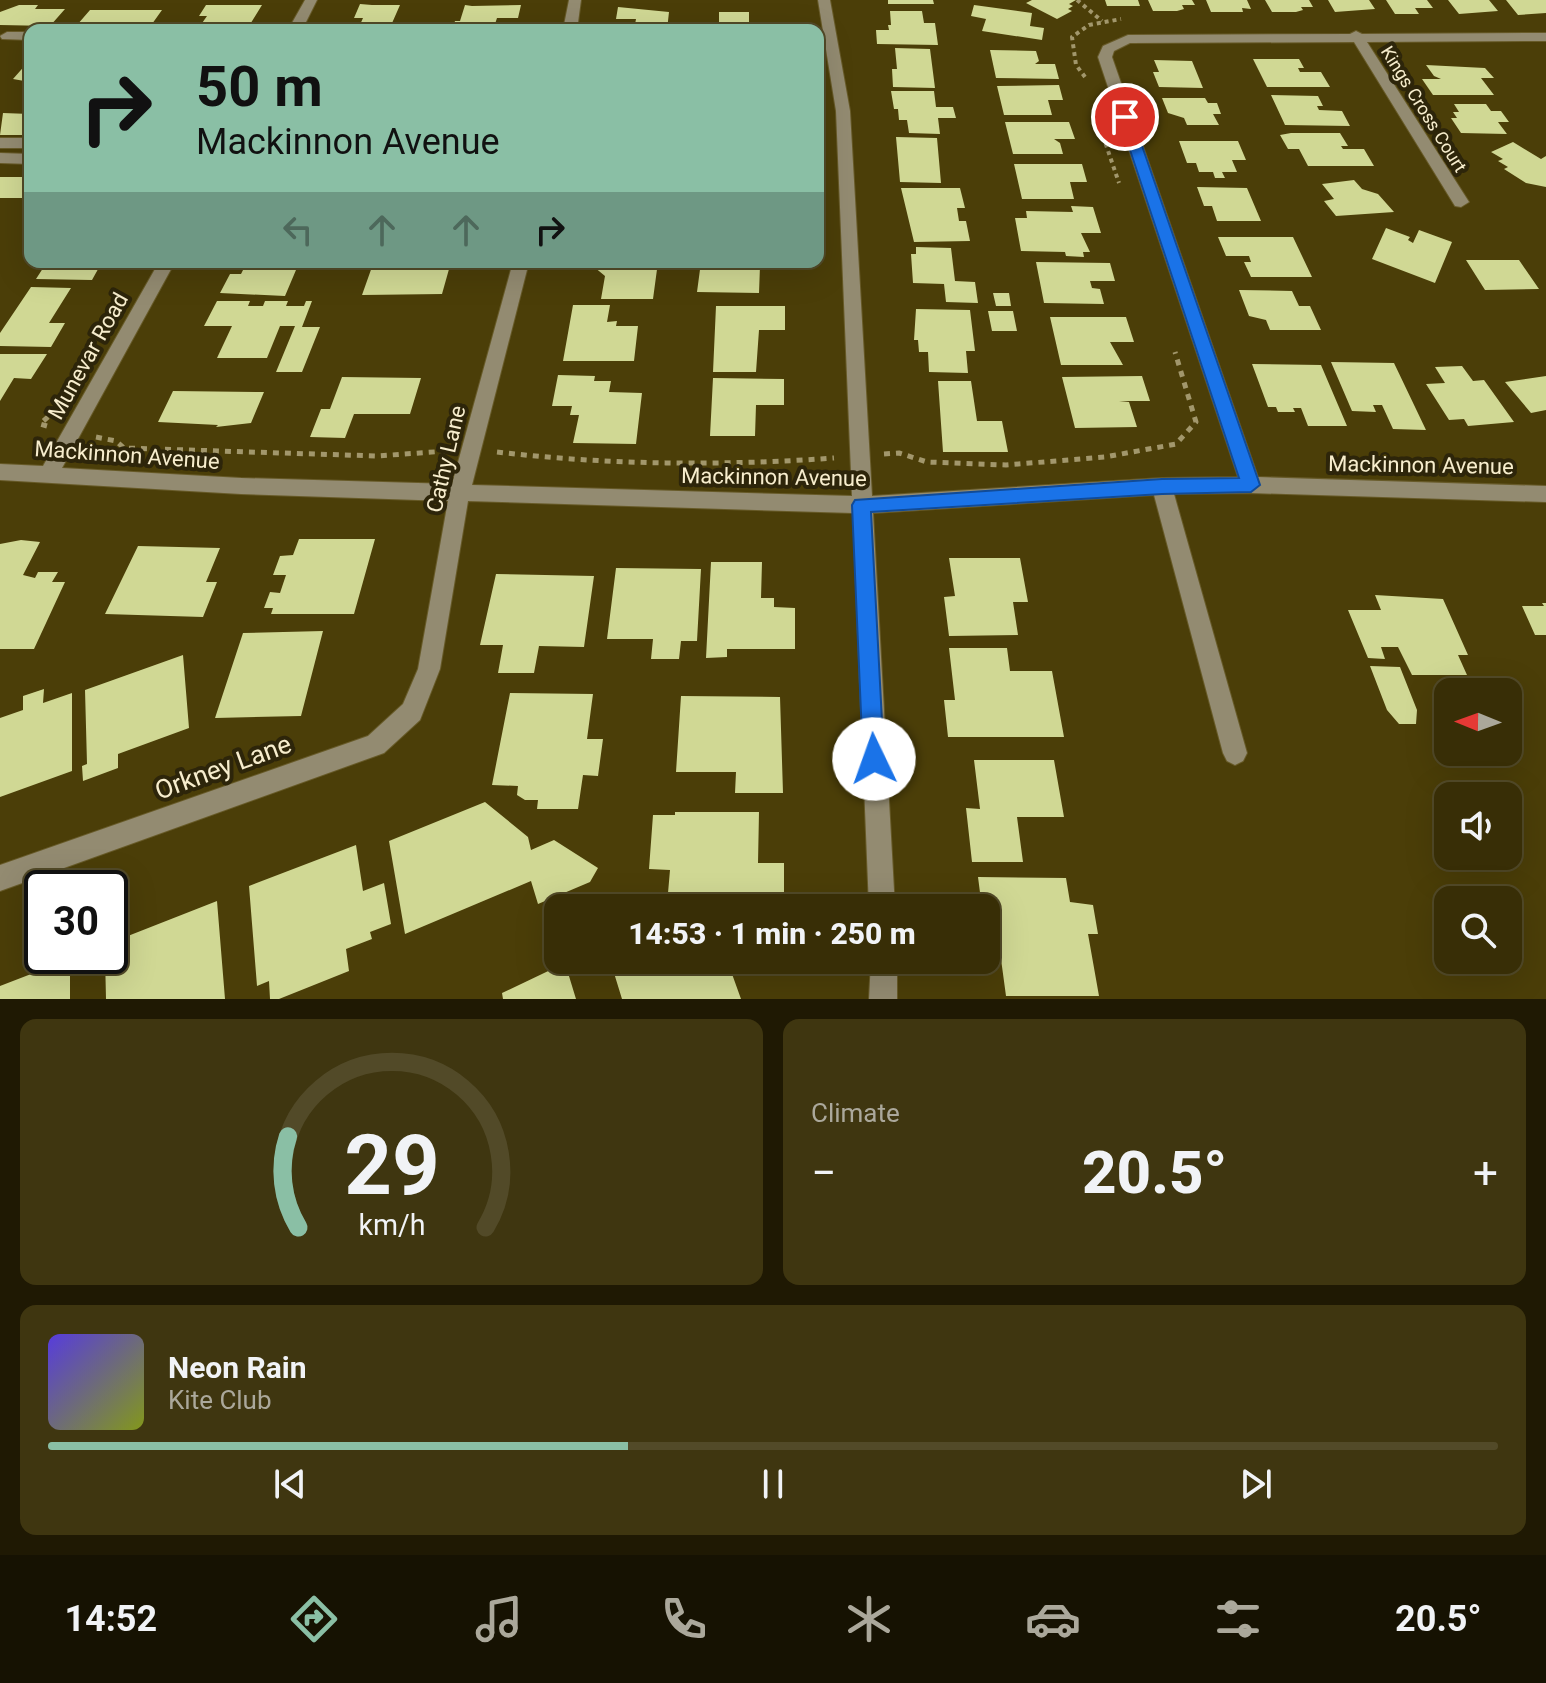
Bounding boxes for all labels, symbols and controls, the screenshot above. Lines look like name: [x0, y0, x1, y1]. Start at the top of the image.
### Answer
street label: Kings Cross Court: [1377, 42, 1471, 176]
text: 50 m: [196, 54, 323, 120]
icon: right: [64, 56, 168, 160]
pin: [1091, 83, 1159, 151]
icon: arrive: [1103, 95, 1147, 139]
text: Mackinnon Avenue: [196, 121, 500, 163]
icon: left: [276, 208, 320, 252]
icon: ahead: [360, 208, 404, 252]
icon: ahead: [444, 208, 488, 252]
icon: right: [528, 208, 572, 252]
street label: Munevar Road: [43, 288, 133, 424]
street label: Cathy Lane: [422, 403, 470, 515]
street label: Mackinnon Avenue: [34, 436, 220, 474]
street label: Mackinnon Avenue: [1328, 451, 1514, 479]
street label: Mackinnon Avenue: [681, 463, 867, 491]
north arrow: [1434, 678, 1522, 766]
map controls: [1434, 678, 1522, 974]
position arrow: [832, 717, 916, 801]
street label: Orkney Lane: [151, 728, 295, 806]
button: sound: [1434, 782, 1522, 870]
speed limit sign: 30: [24, 870, 128, 974]
button: search: [1434, 886, 1522, 974]
text: 14:53 · 1 min · 250 m: [628, 916, 916, 951]
text: Climate: [811, 1098, 900, 1128]
text: 29: [344, 1117, 439, 1214]
text: 20.5°: [1082, 1137, 1227, 1208]
text: −: [811, 1147, 836, 1199]
text: +: [1473, 1147, 1498, 1199]
text: km/h: [358, 1208, 425, 1242]
text: Neon Rain: [168, 1350, 307, 1385]
text: Kite Club: [168, 1385, 272, 1415]
icon: previous: [268, 1462, 312, 1506]
icon: pause: [751, 1462, 795, 1506]
icon: next: [1234, 1462, 1278, 1506]
icon: directions: [286, 1591, 342, 1647]
icon: music: [471, 1591, 527, 1647]
icon: phone: [656, 1591, 712, 1647]
icon: climate: [841, 1591, 897, 1647]
icon: car: [1025, 1591, 1081, 1647]
icon: filters: [1210, 1591, 1266, 1647]
text: 14:52: [64, 1598, 157, 1640]
text: 20.5°: [1395, 1598, 1482, 1640]

